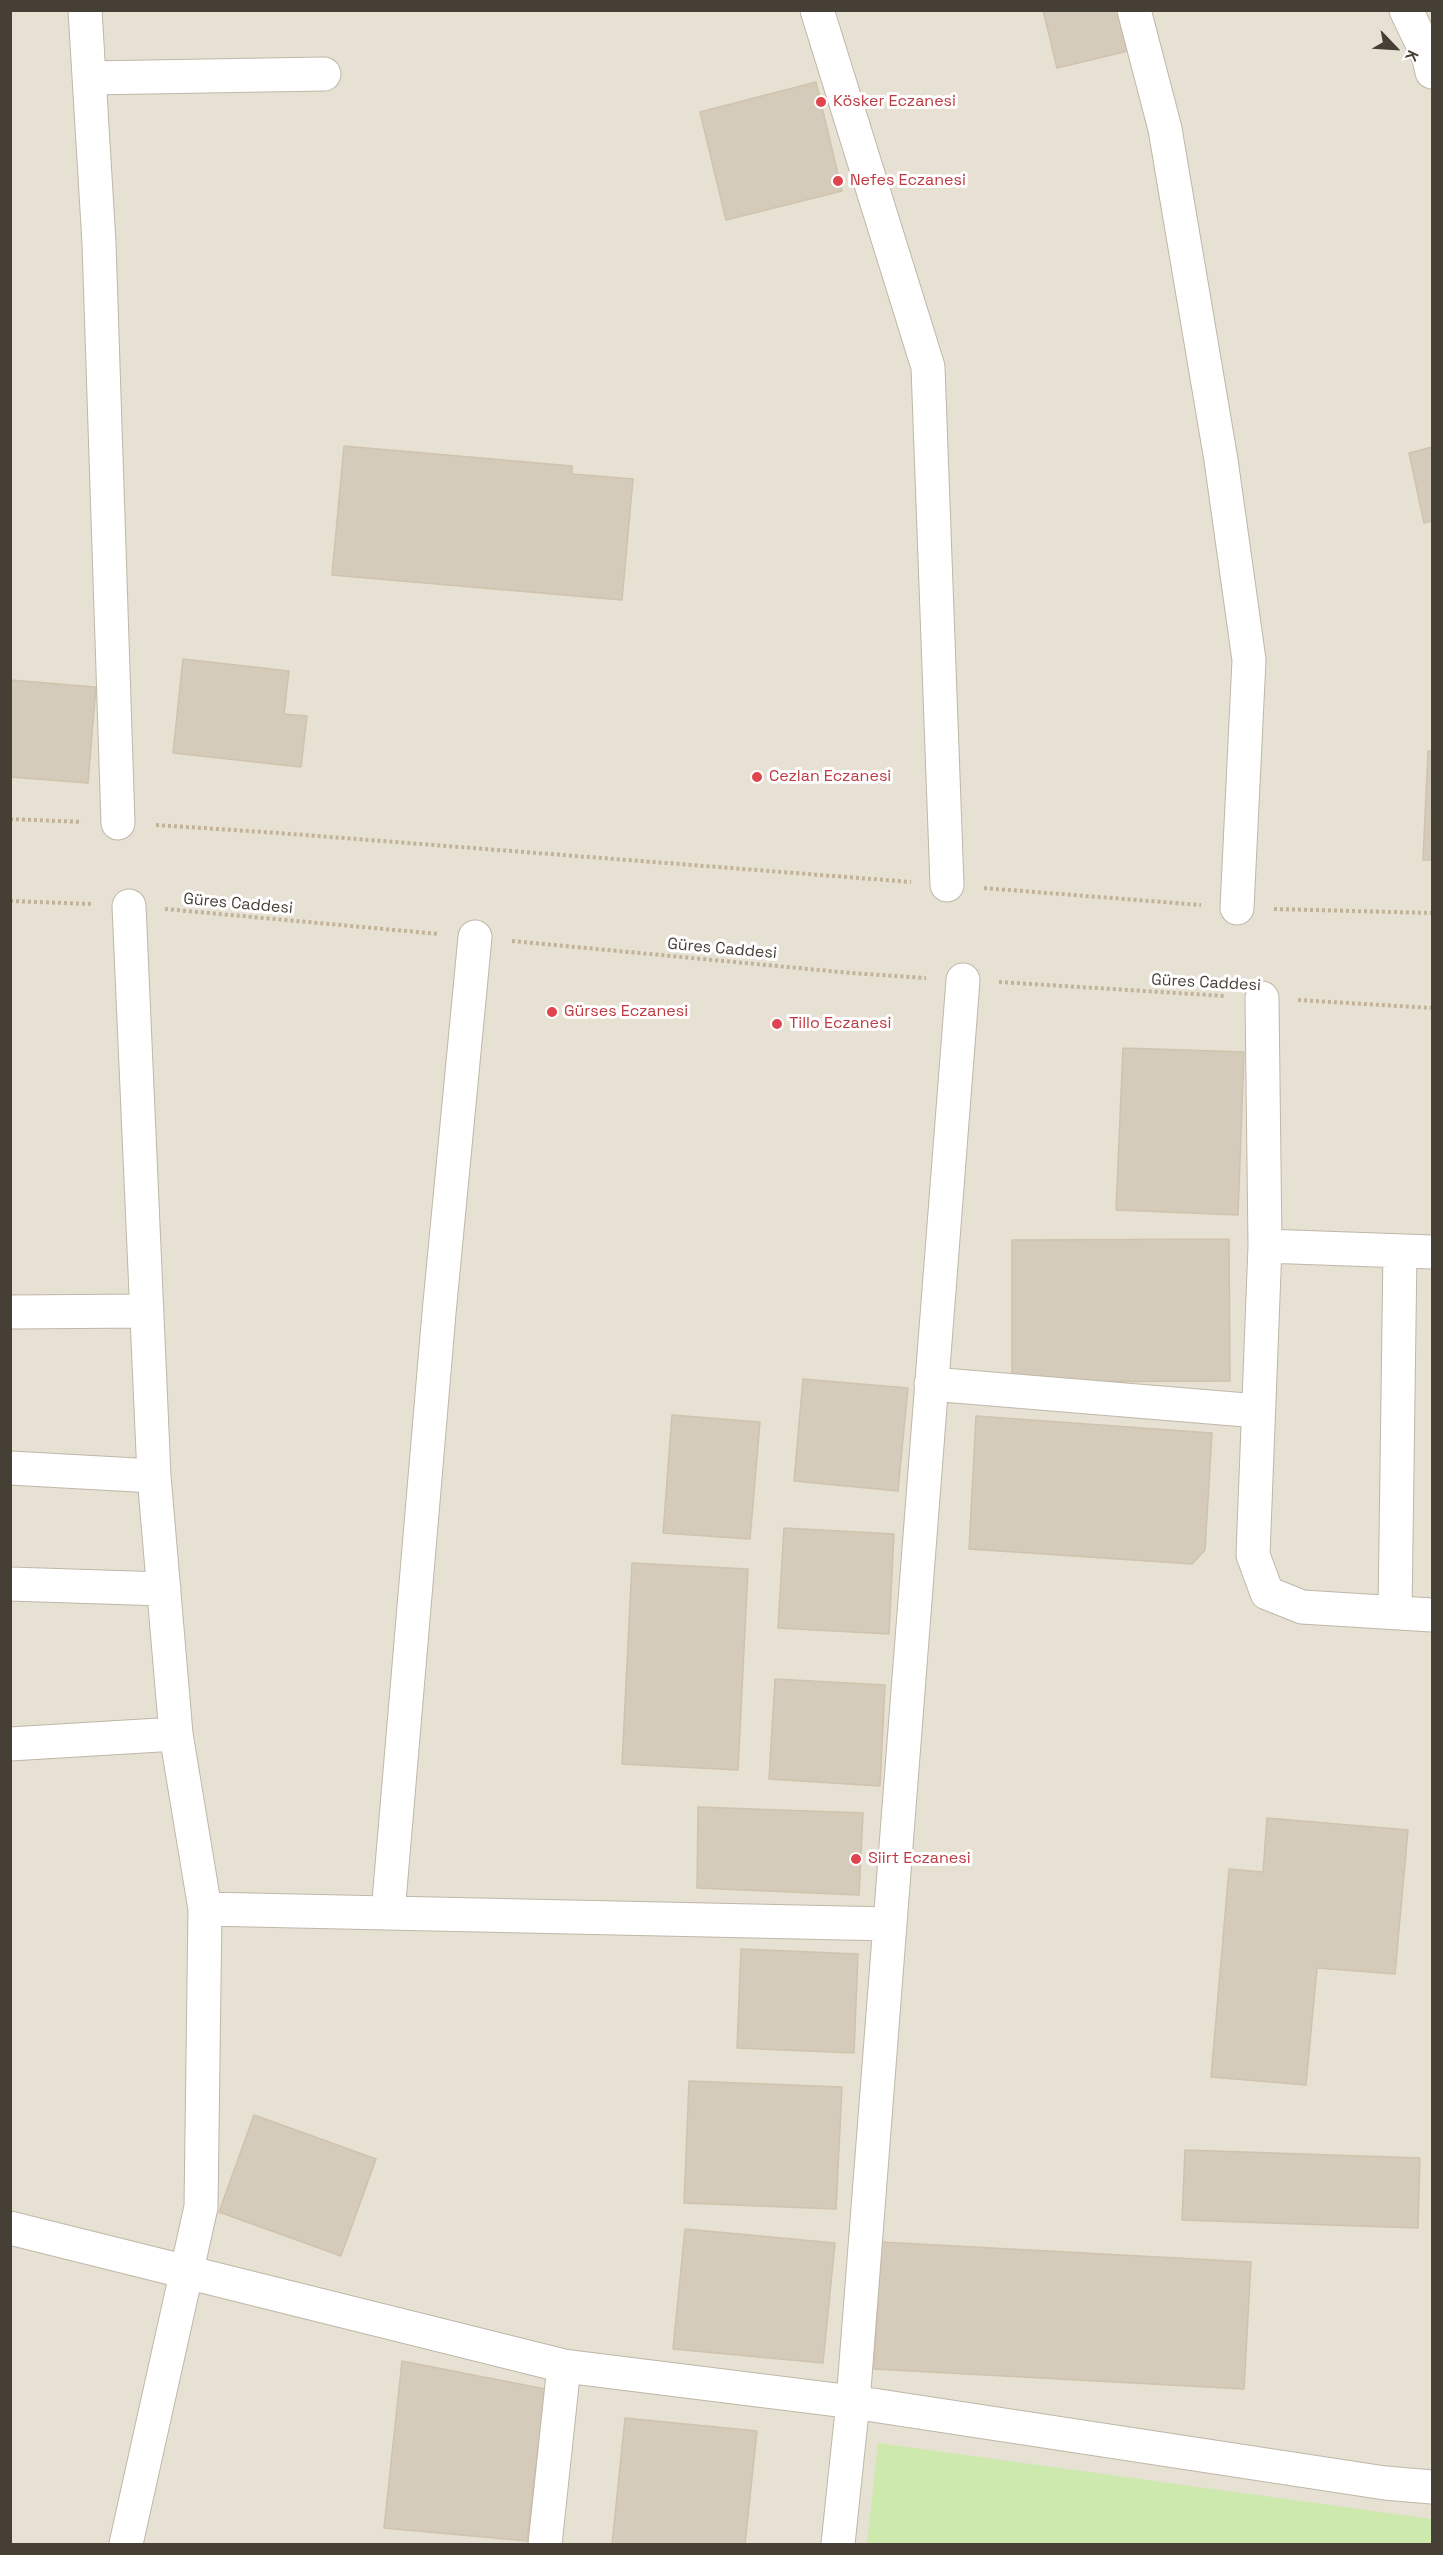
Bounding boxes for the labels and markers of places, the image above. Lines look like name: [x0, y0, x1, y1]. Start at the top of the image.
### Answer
place label: Kösker Eczanesi: [833, 92, 956, 112]
marker: Kösker Eczanesi: [814, 95, 828, 109]
place label: Nefes Eczanesi: [850, 171, 966, 191]
marker: Nefes Eczanesi: [831, 174, 845, 188]
place label: Cezlan Eczanesi: [769, 767, 891, 787]
marker: Cezlan Eczanesi: [750, 770, 764, 784]
place label: Gürses Eczanesi: [564, 1002, 688, 1022]
marker: Gürses Eczanesi: [545, 1005, 559, 1019]
place label: Tillo Eczanesi: [789, 1014, 891, 1034]
marker: Tillo Eczanesi: [770, 1017, 784, 1031]
place label: Siirt Eczanesi: [868, 1849, 971, 1869]
marker: Siirt Eczanesi: [849, 1852, 863, 1866]

